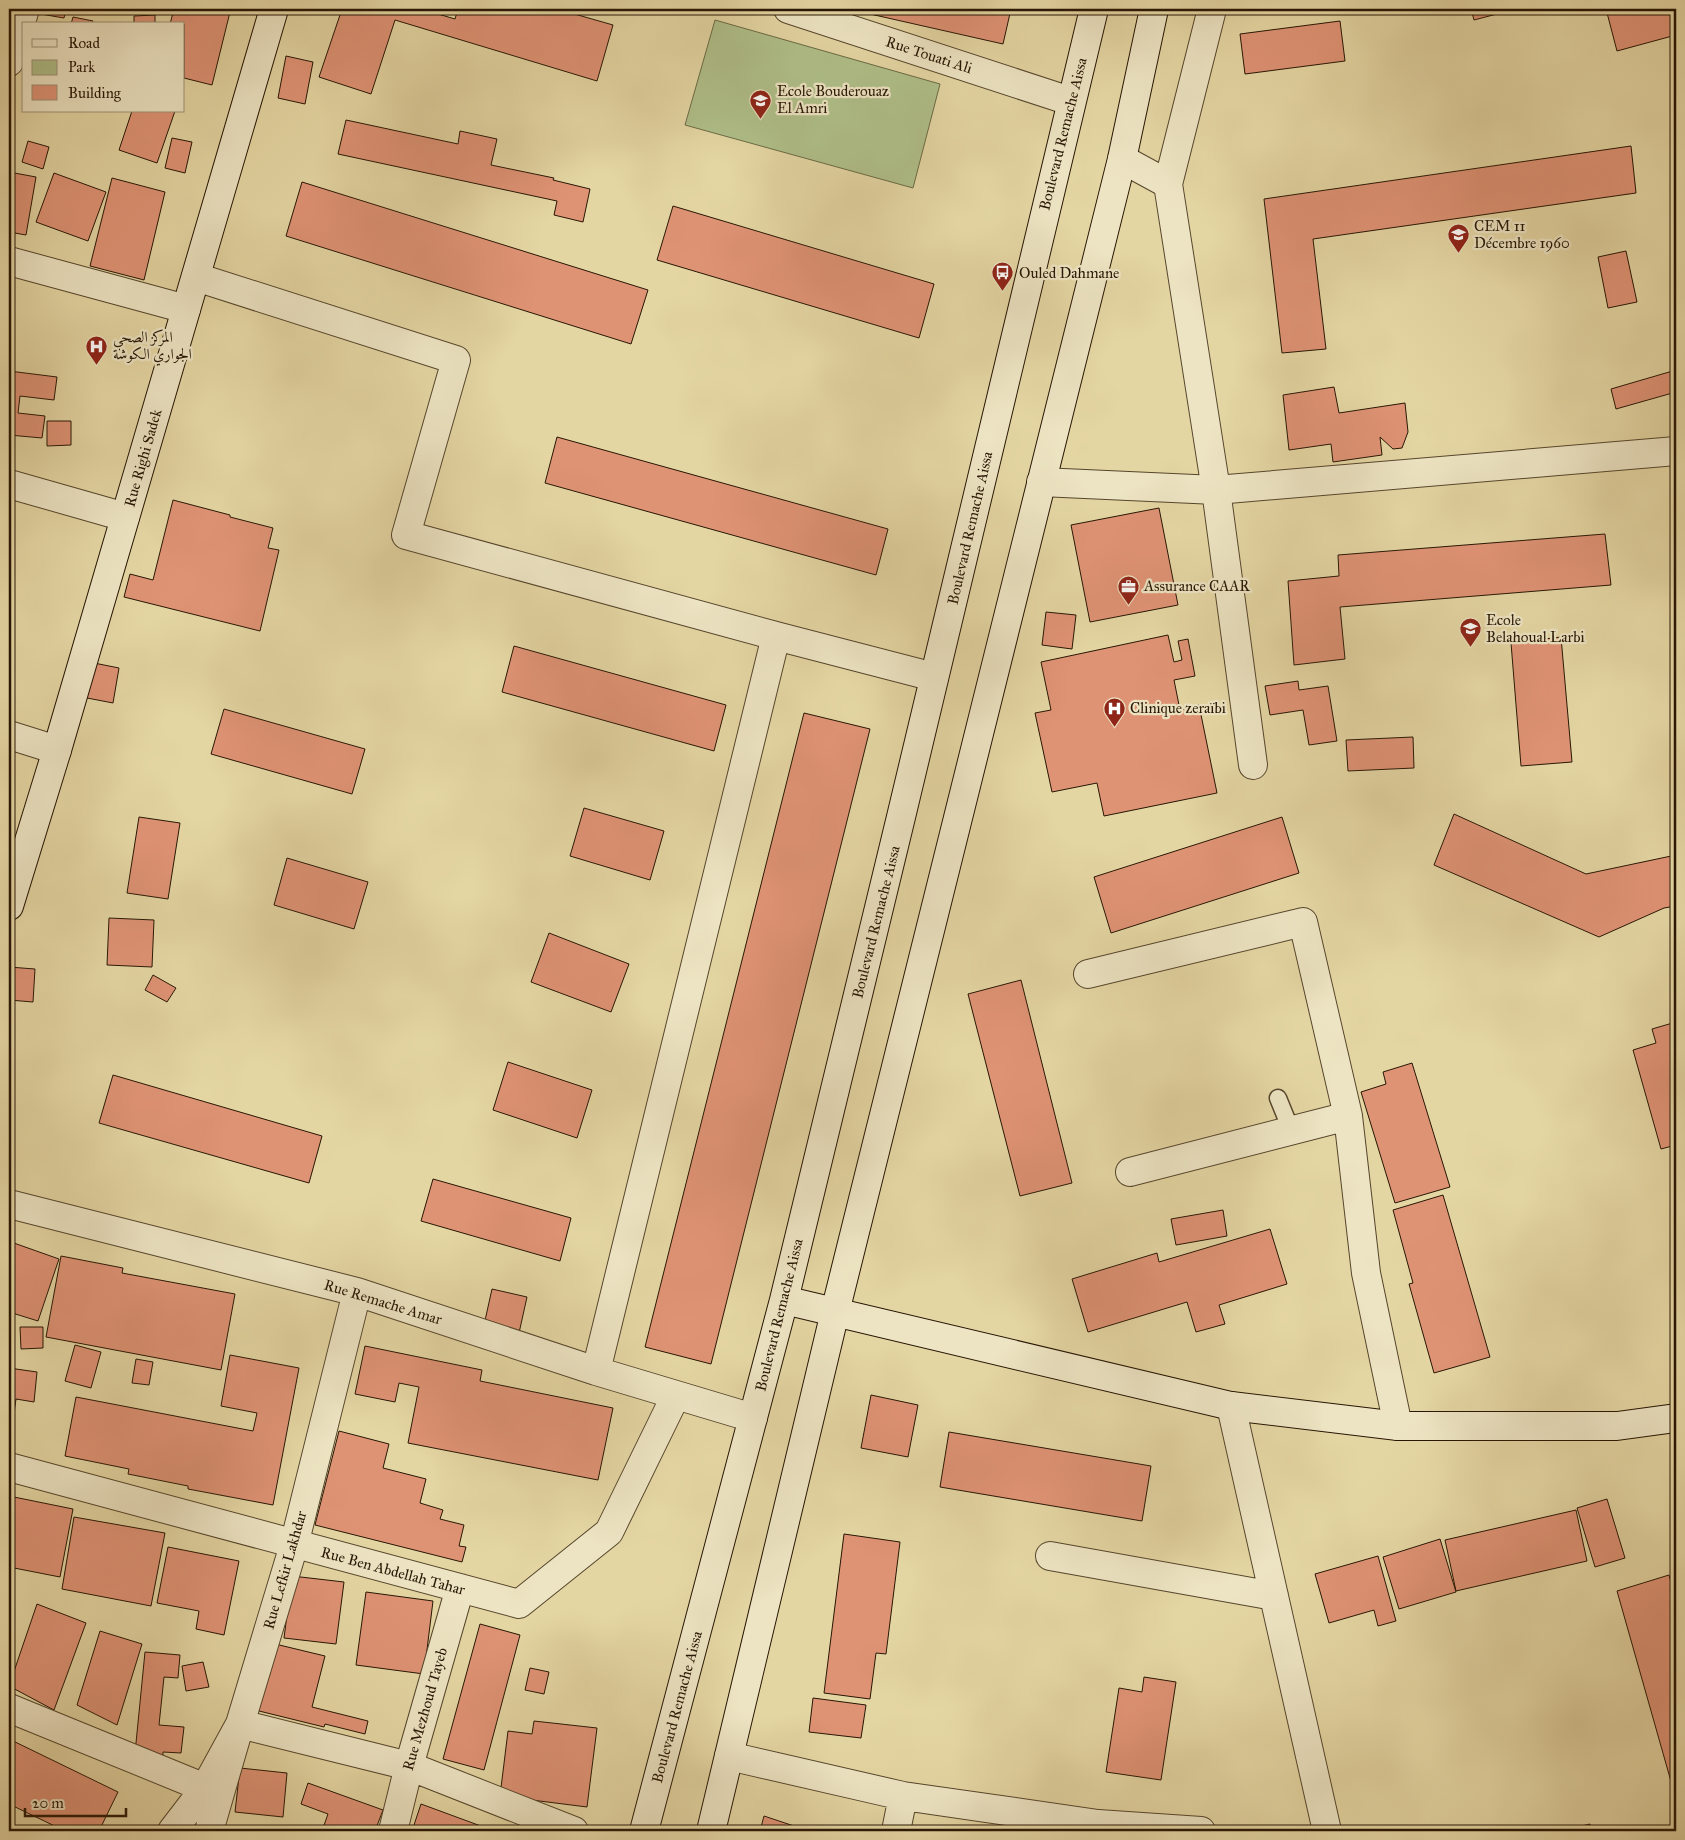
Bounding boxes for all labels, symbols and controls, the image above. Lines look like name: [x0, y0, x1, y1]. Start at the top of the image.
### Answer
legend: [22, 22, 185, 112]
street label: Rue Touati Ali: [883, 33, 975, 77]
text: Road: [68, 34, 100, 52]
street label: Boulevard Remache Aissa: [1035, 55, 1091, 212]
text: Park: [68, 58, 95, 76]
place label: Ecole Bouderouaz El Amri: [777, 82, 889, 117]
text: Building: [68, 84, 122, 102]
school or university icon: Ecole Bouderouaz El Amri: [749, 88, 773, 119]
place label: CEM 11 Décembre 1960: [1474, 217, 1570, 252]
school or university icon: CEM 11 Décembre 1960: [1446, 223, 1470, 254]
bus stop icon: Ouled Dahmane: [991, 261, 1015, 292]
place label: Ouled Dahmane: [1019, 264, 1119, 282]
place label: المركز الصحي الجواري الكوشة: [113, 328, 192, 366]
hospital icon: المركز الصحي الجواري الكوشة: [85, 334, 109, 365]
street label: Rue Righi Sadek: [120, 407, 166, 509]
street label: Boulevard Remache Aissa: [944, 449, 997, 606]
office icon: Assurance CAAR: [1116, 574, 1140, 605]
place label: Assurance CAAR: [1143, 577, 1250, 595]
place label: Ecole Belahoual Larbi: [1486, 611, 1585, 646]
school or university icon: Ecole Belahoual Larbi: [1458, 617, 1482, 648]
hospital icon: Clinique zeraïbi: [1102, 696, 1126, 727]
place label: Clinique zeraïbi: [1130, 699, 1226, 718]
street label: Boulevard Remache Aissa: [848, 843, 904, 1000]
street label: Boulevard Remache Aissa: [751, 1236, 807, 1393]
street label: Rue Remache Amar: [322, 1276, 444, 1329]
street label: Rue Lefkir Lakhdar: [259, 1508, 311, 1631]
street label: Rue Ben Abdellah Tahar: [319, 1543, 467, 1599]
street label: Boulevard Remache Aissa: [648, 1628, 706, 1785]
street label: Rue Mezhoud Tayeb: [399, 1645, 451, 1773]
scale bar: [25, 1785, 126, 1817]
text: 20 m: [32, 1794, 64, 1812]

